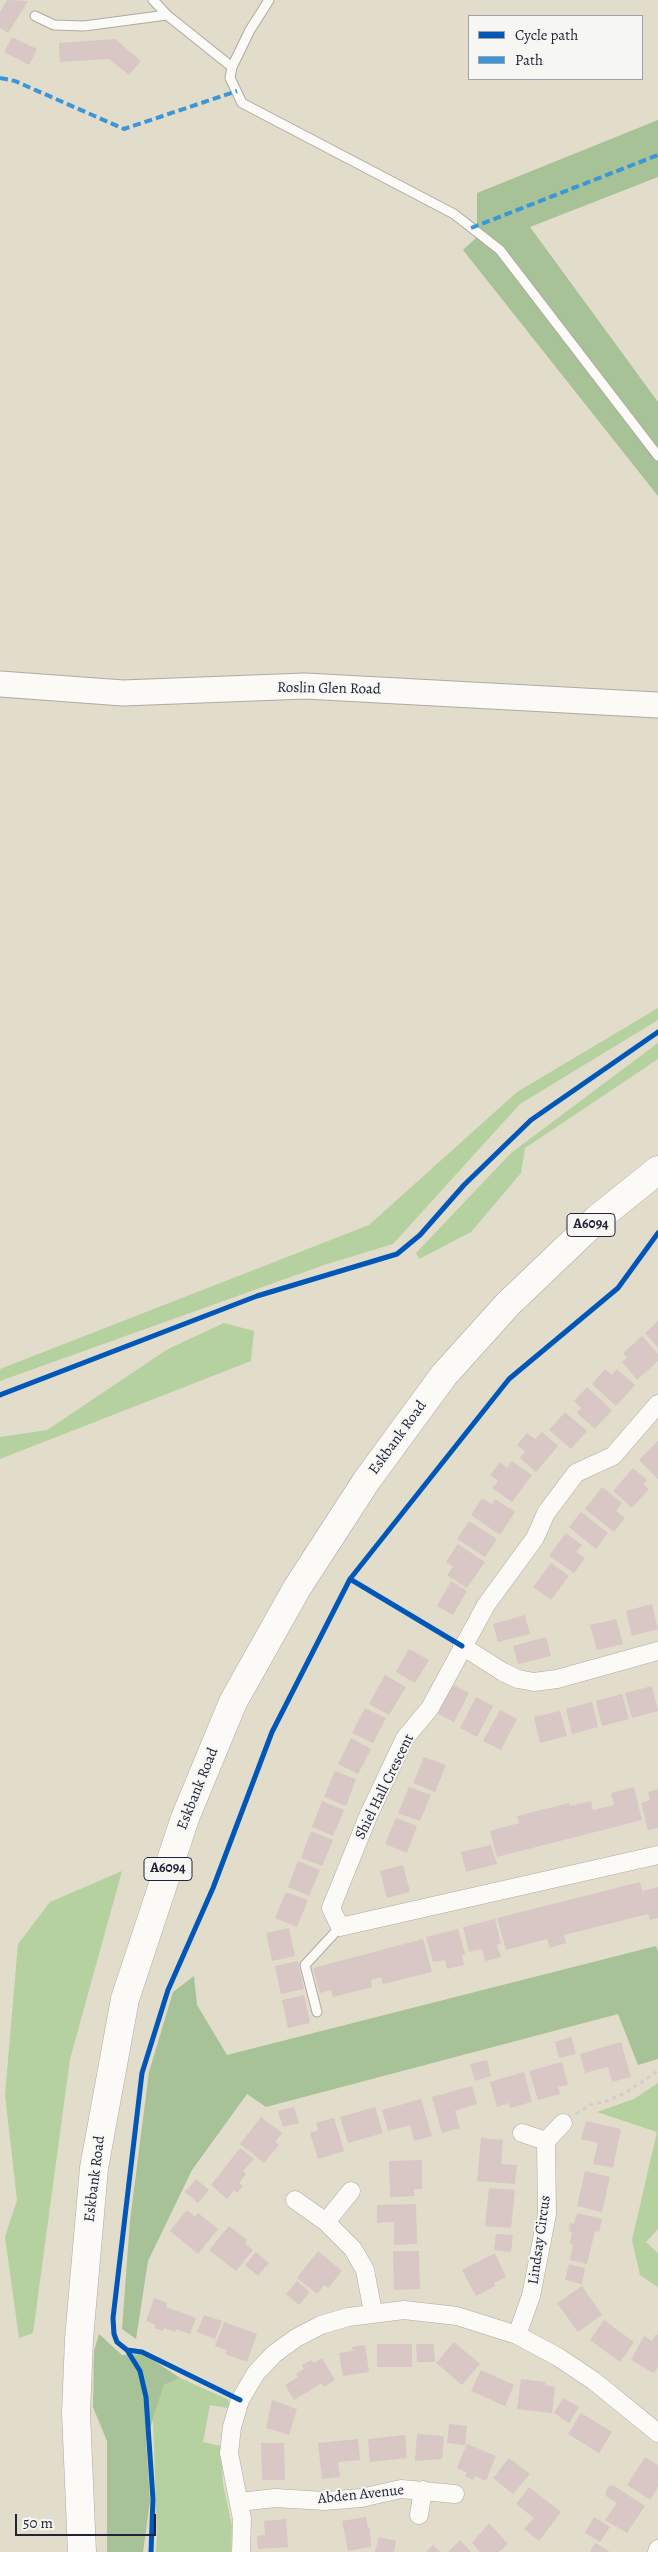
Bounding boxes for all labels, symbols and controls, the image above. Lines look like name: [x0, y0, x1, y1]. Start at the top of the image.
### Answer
legend: [468, 15, 643, 80]
text: Cycle path: [515, 25, 578, 45]
text: Path: [515, 50, 543, 70]
street label: Roslin Glen Road: [277, 679, 381, 699]
road number: A6094: [567, 1214, 615, 1236]
street label: Eskbank Road: [365, 1398, 431, 1478]
street label: Shiel Hall Crescent: [352, 1731, 418, 1843]
street label: Eskbank Road: [173, 1745, 223, 1833]
road number: A6094: [144, 1858, 192, 1880]
street label: Eskbank Road: [81, 2135, 109, 2223]
street label: Lindsay Circus: [525, 2194, 555, 2286]
street label: Abden Avenue: [317, 2482, 405, 2508]
scale bar: [18, 2504, 159, 2536]
text: 50 m: [23, 2513, 53, 2533]

